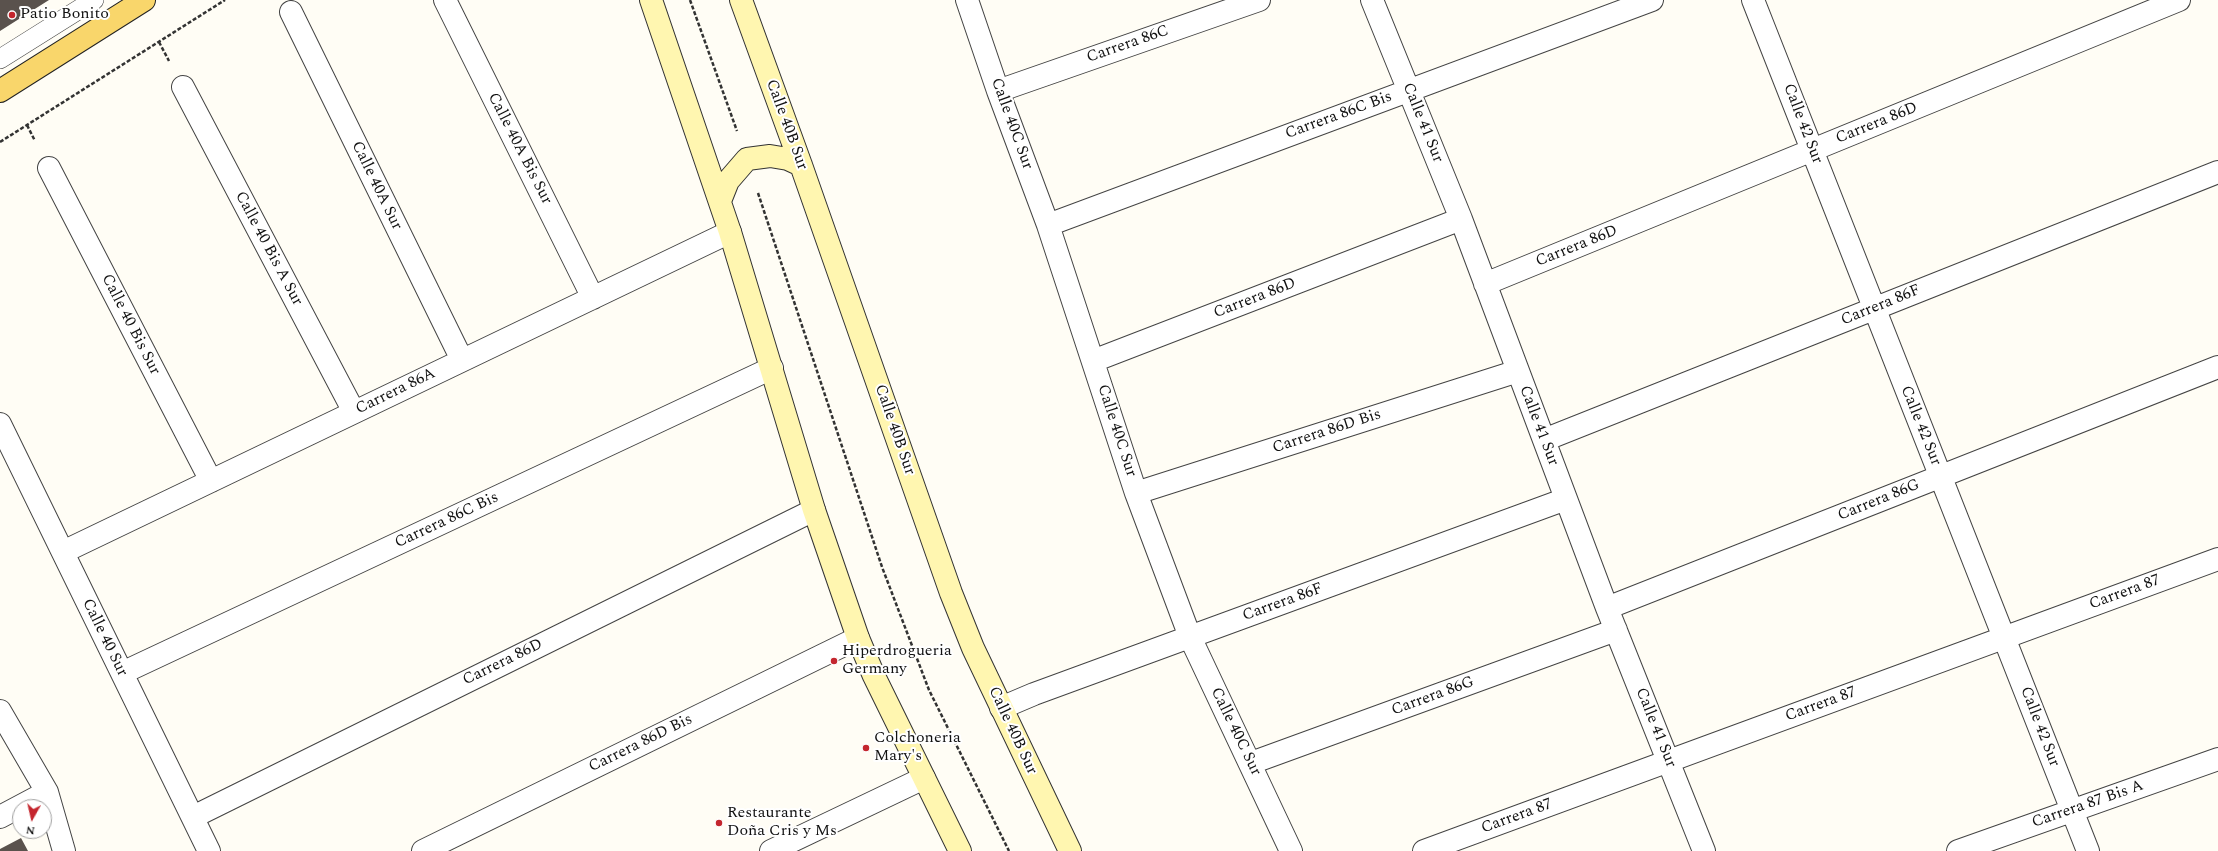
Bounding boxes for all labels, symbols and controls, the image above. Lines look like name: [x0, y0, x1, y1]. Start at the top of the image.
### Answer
place label: Patio Bonito: [20, 5, 109, 25]
marker: Patio Bonito: [7, 10, 17, 20]
street label: Carrera 86C: [1084, 22, 1172, 68]
street label: Calle 40C Sur: [986, 76, 1036, 172]
street label: Calle 40B Sur: [761, 77, 811, 173]
street label: Calle 41 Sur: [1397, 80, 1447, 166]
street label: Calle 42 Sur: [1778, 81, 1826, 167]
street label: Carrera 86C Bis: [1283, 88, 1395, 144]
street label: Calle 40A Bis Sur: [483, 90, 555, 208]
street label: Carrera 86D: [1833, 99, 1921, 149]
street label: Calle 40A Sur: [346, 138, 406, 234]
street label: Calle 40 Bis A Sur: [230, 189, 306, 309]
street label: Carrera 86D: [1533, 222, 1621, 272]
street label: Calle 40 Bis Sur: [96, 271, 164, 379]
street label: Carrera 86D: [1211, 275, 1299, 323]
street label: Carrera 86F: [1838, 281, 1924, 331]
street label: Carrera 86A: [353, 364, 439, 420]
street label: Calle 40B Sur: [869, 382, 919, 478]
street label: Calle 40C Sur: [1092, 382, 1140, 480]
street label: Calle 41 Sur: [1514, 383, 1562, 469]
street label: Calle 42 Sur: [1895, 383, 1945, 469]
street label: Carrera 86D Bis: [1270, 405, 1384, 459]
street label: Carrera 86G: [1835, 476, 1923, 526]
street label: Carrera 86C Bis: [392, 489, 502, 553]
street label: Carrera 87: [2087, 571, 2163, 615]
street label: Carrera 86F: [1240, 580, 1326, 626]
street label: Calle 40 Sur: [77, 596, 131, 680]
street label: Carrera 86D: [460, 635, 546, 691]
place label: Hiperdrogueria Germany: [842, 642, 952, 680]
marker: Hiperdrogueria Germany: [829, 656, 839, 666]
street label: Carrera 86G: [1389, 673, 1477, 721]
street label: Carrera 87: [1783, 683, 1859, 727]
street label: Calle 40B Sur: [983, 684, 1041, 778]
street label: Calle 42 Sur: [2015, 684, 2063, 770]
street label: Calle 40C Sur: [1205, 685, 1265, 779]
street label: Calle 41 Sur: [1630, 685, 1680, 771]
street label: Carrera 86D Bis: [586, 711, 696, 777]
place label: Colchoneria Mary's: [874, 729, 961, 767]
marker: Colchoneria Mary's: [861, 743, 871, 753]
street label: Carrera 87 Bis A: [2030, 777, 2146, 833]
street label: Carrera 87: [1479, 795, 1555, 839]
north arrow: [12, 799, 52, 839]
place label: Restaurante Doña Cris y Ms: [727, 804, 837, 842]
marker: Restaurante Doña Cris y Ms: [714, 818, 724, 828]
text: N: [25, 821, 36, 839]

